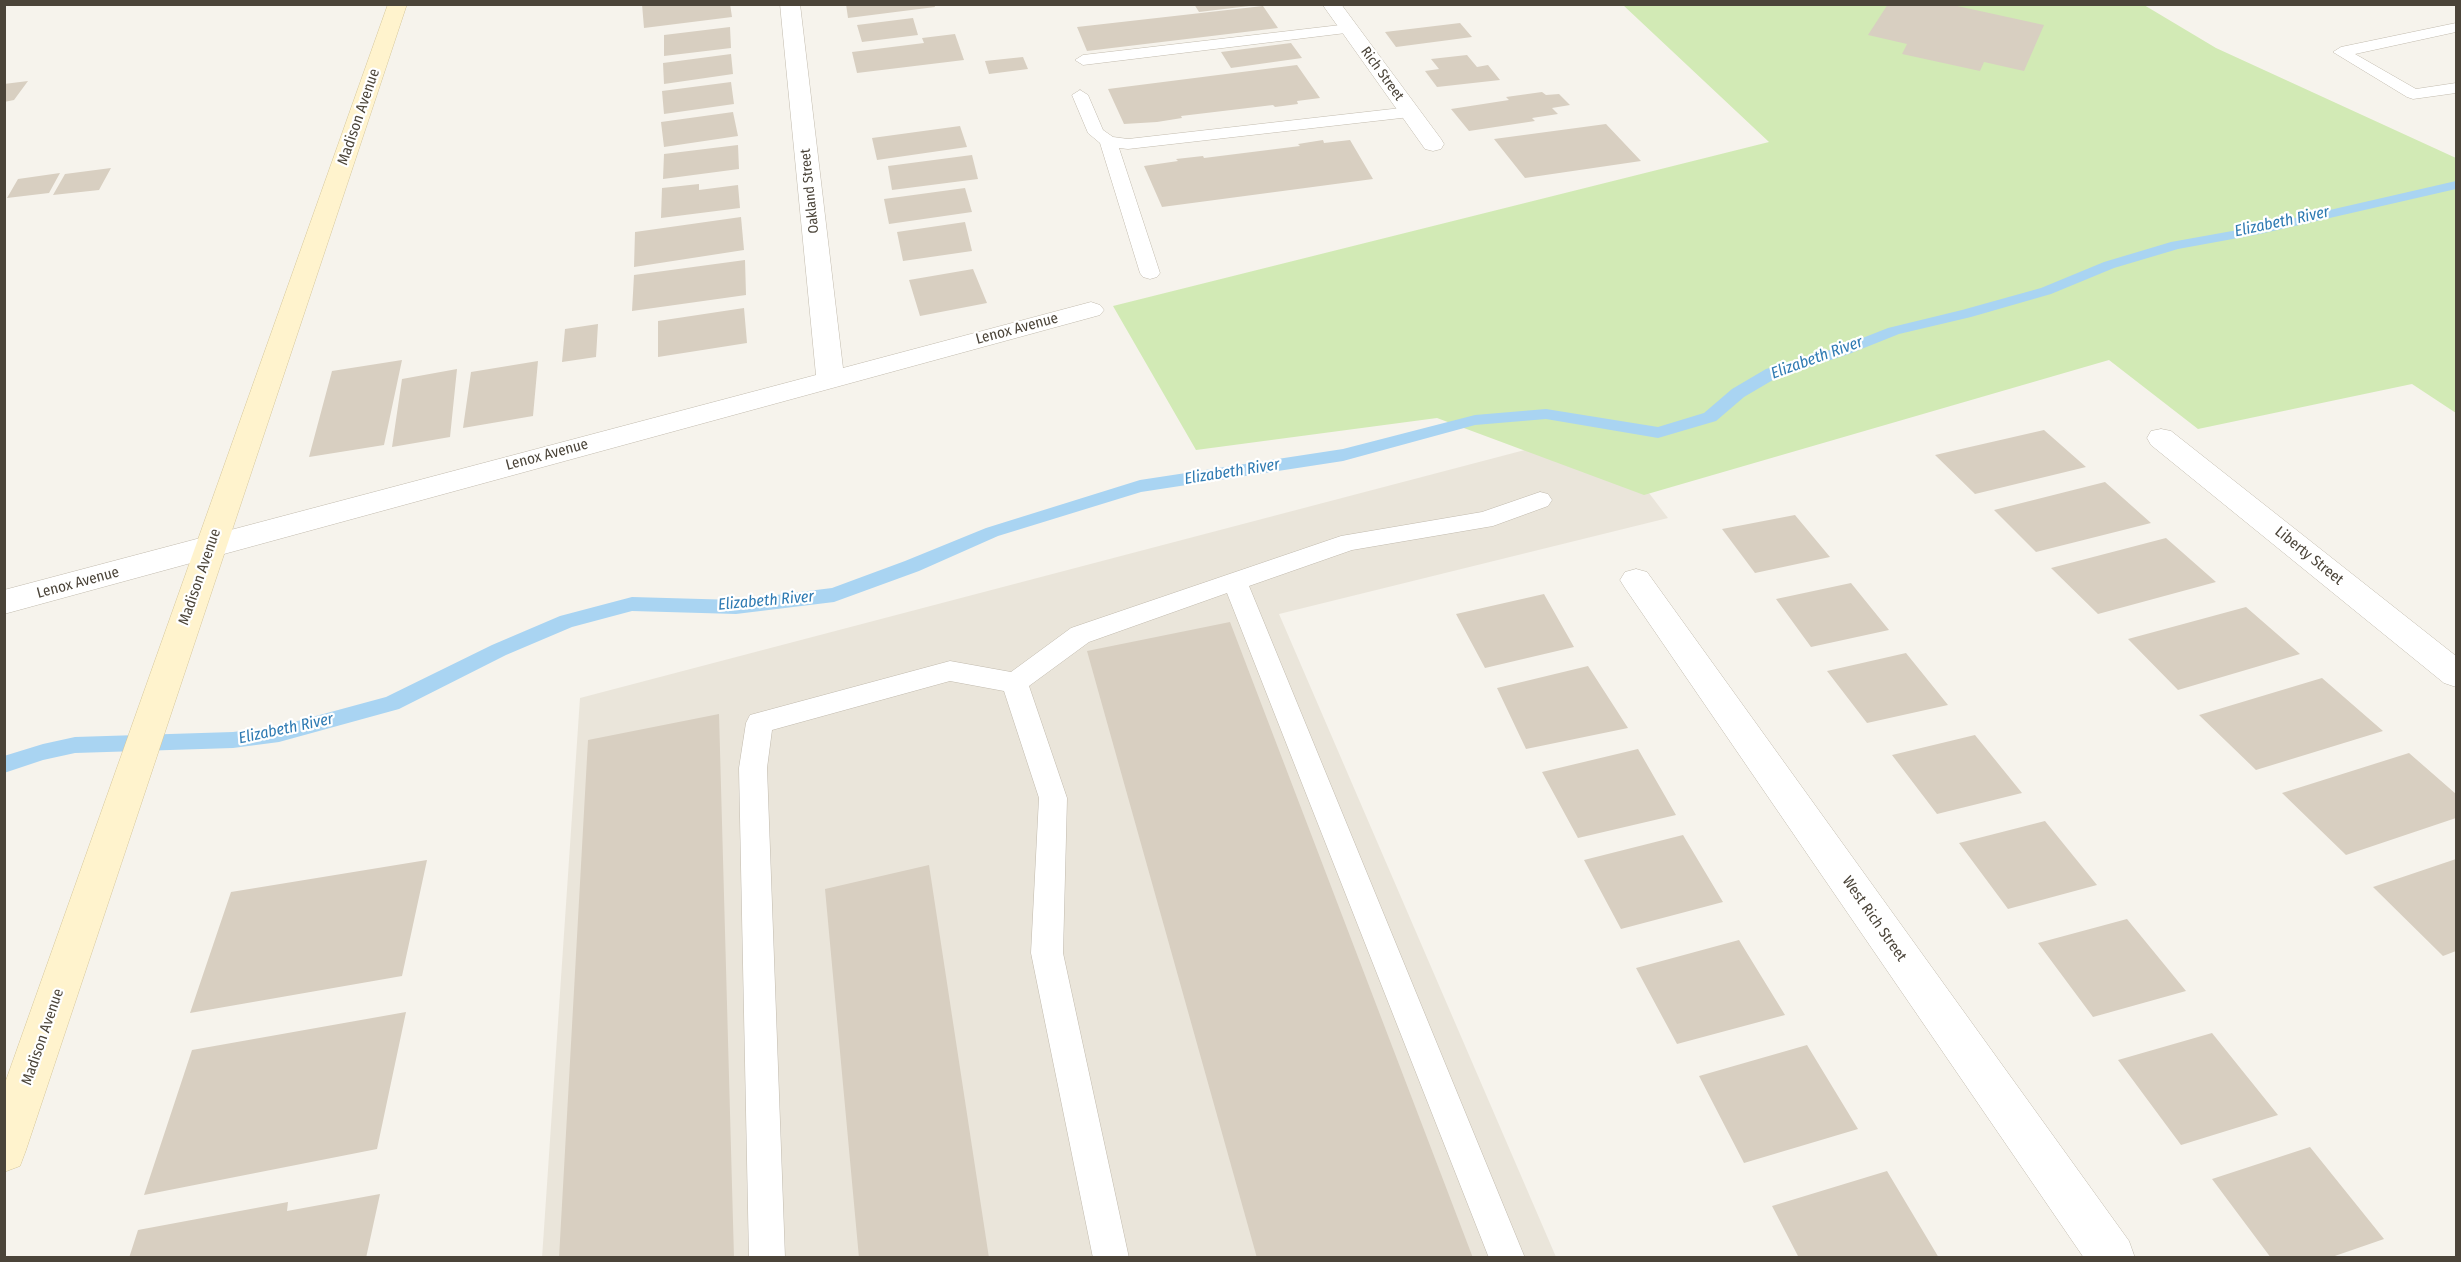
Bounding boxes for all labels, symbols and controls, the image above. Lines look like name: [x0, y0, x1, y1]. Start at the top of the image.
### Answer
street label: Rich Street: [1357, 44, 1407, 104]
street label: Madison Avenue: [334, 66, 384, 168]
street label: Oakland Street: [797, 148, 823, 234]
water label: Elizabeth River: [2233, 203, 2331, 241]
street label: Lenox Avenue: [974, 309, 1060, 349]
water label: Elizabeth River: [1768, 333, 1866, 383]
street label: Lenox Avenue: [504, 435, 590, 475]
water label: Elizabeth River: [1183, 455, 1281, 489]
street label: Liberty Street: [2271, 523, 2347, 589]
street label: Madison Avenue: [175, 526, 225, 628]
street label: Lenox Avenue: [35, 563, 121, 603]
water label: Elizabeth River: [717, 587, 815, 615]
water label: Elizabeth River: [237, 710, 335, 748]
street label: West Rich Street: [1838, 873, 1910, 965]
street label: Madison Avenue: [18, 986, 68, 1088]

